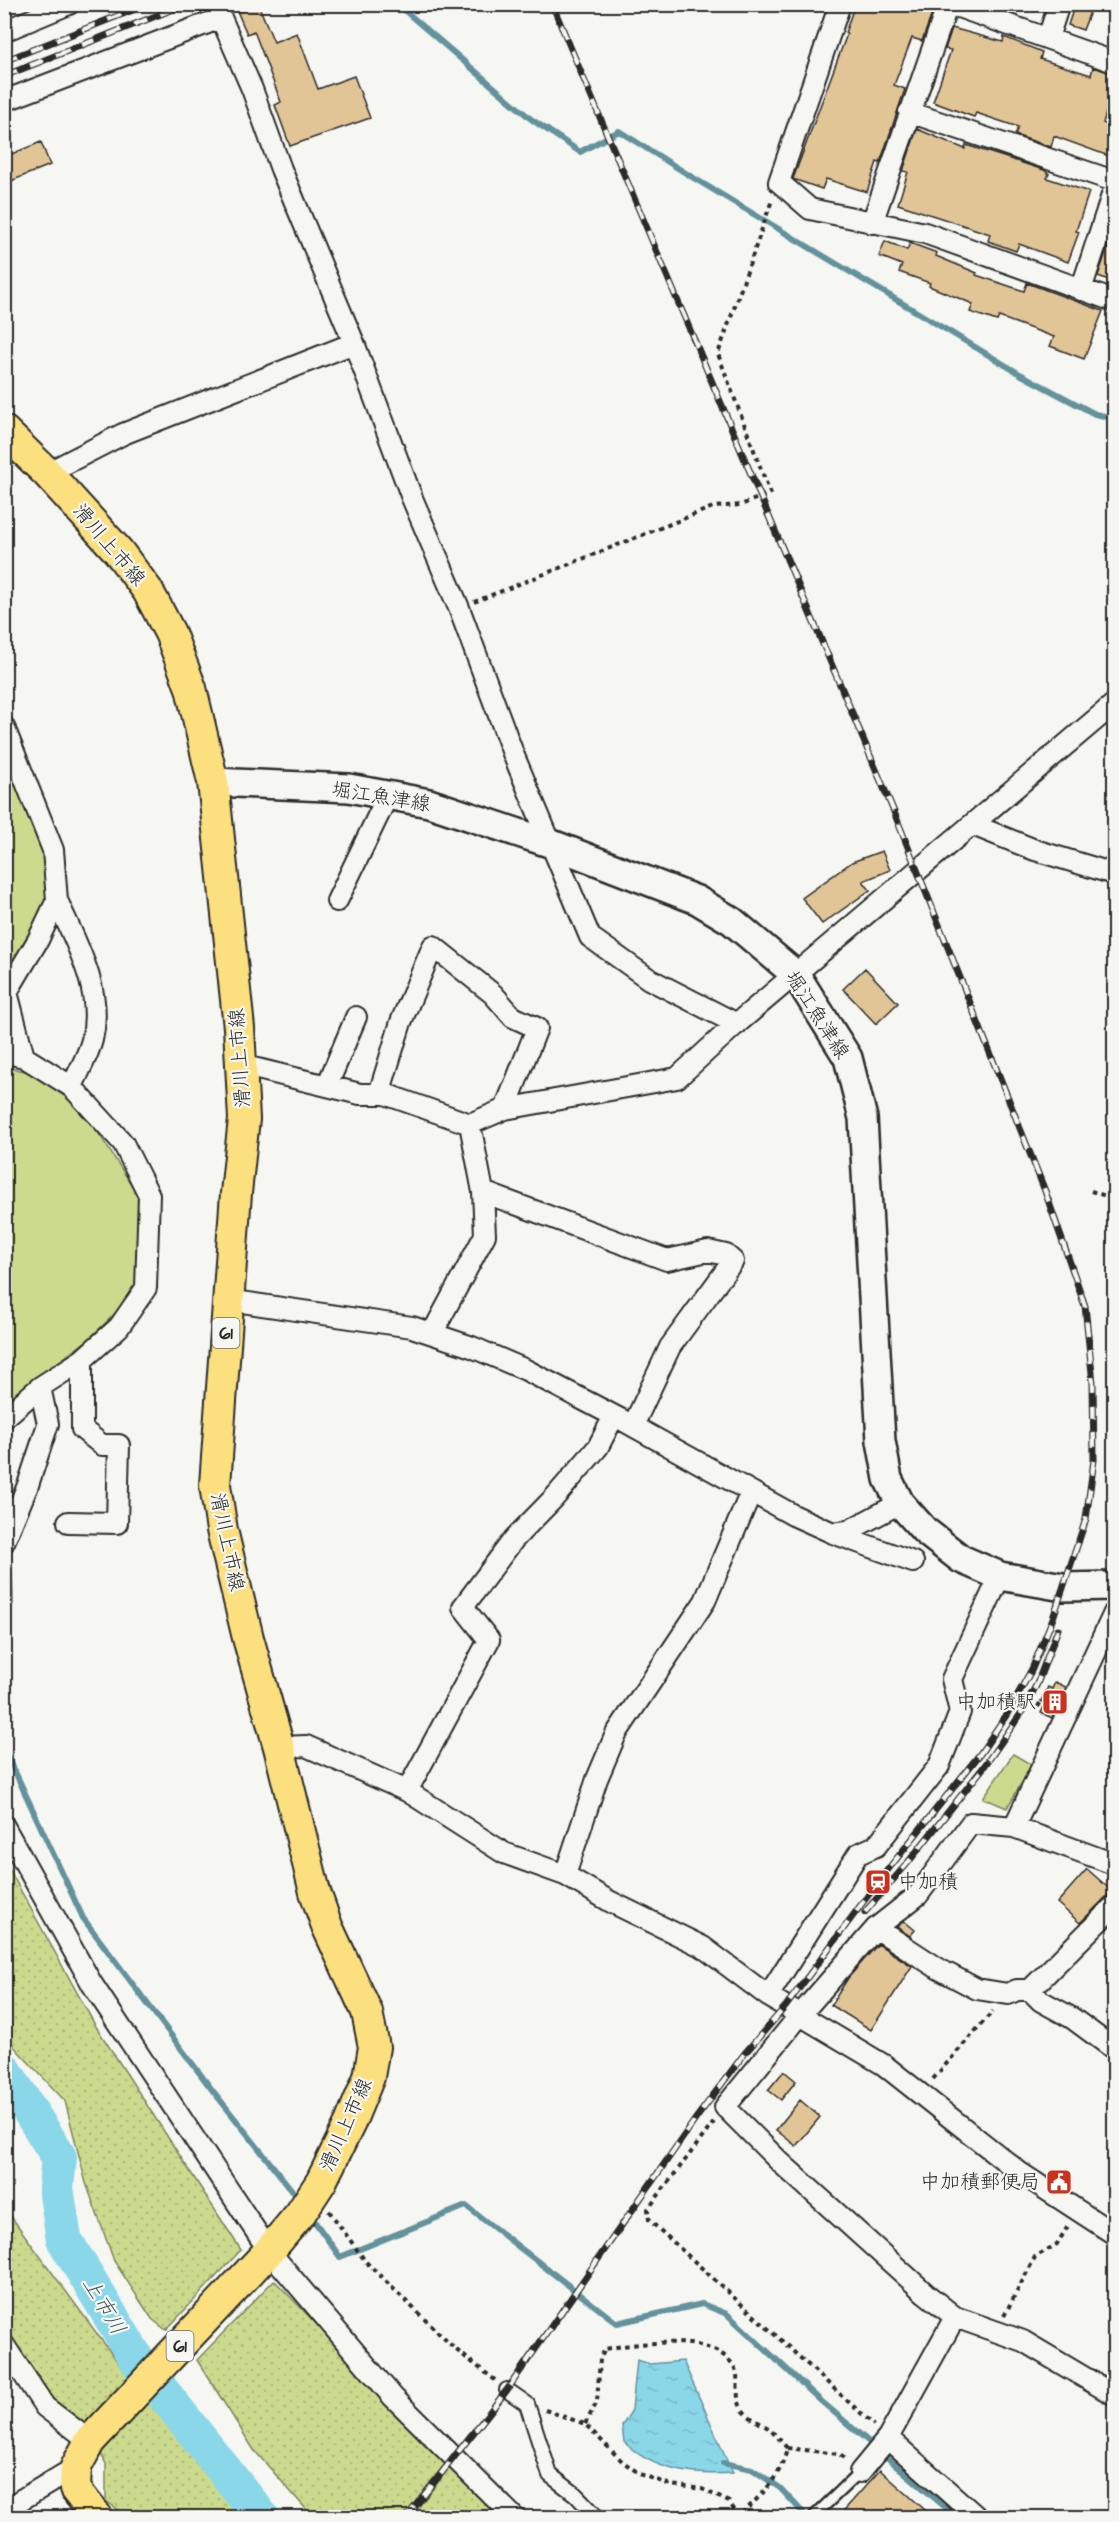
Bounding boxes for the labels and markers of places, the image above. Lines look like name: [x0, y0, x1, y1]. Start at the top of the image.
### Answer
building icon: 中加積駅: [1040, 1687, 1070, 1717]
place label: 中加積駅: [956, 1688, 1036, 1716]
station icon: 中加積: [863, 1867, 893, 1897]
place label: 中加積: [898, 1868, 958, 1896]
public building icon: 中加積郵便局: [1044, 2167, 1074, 2197]
place label: 中加積郵便局: [920, 2168, 1040, 2196]

